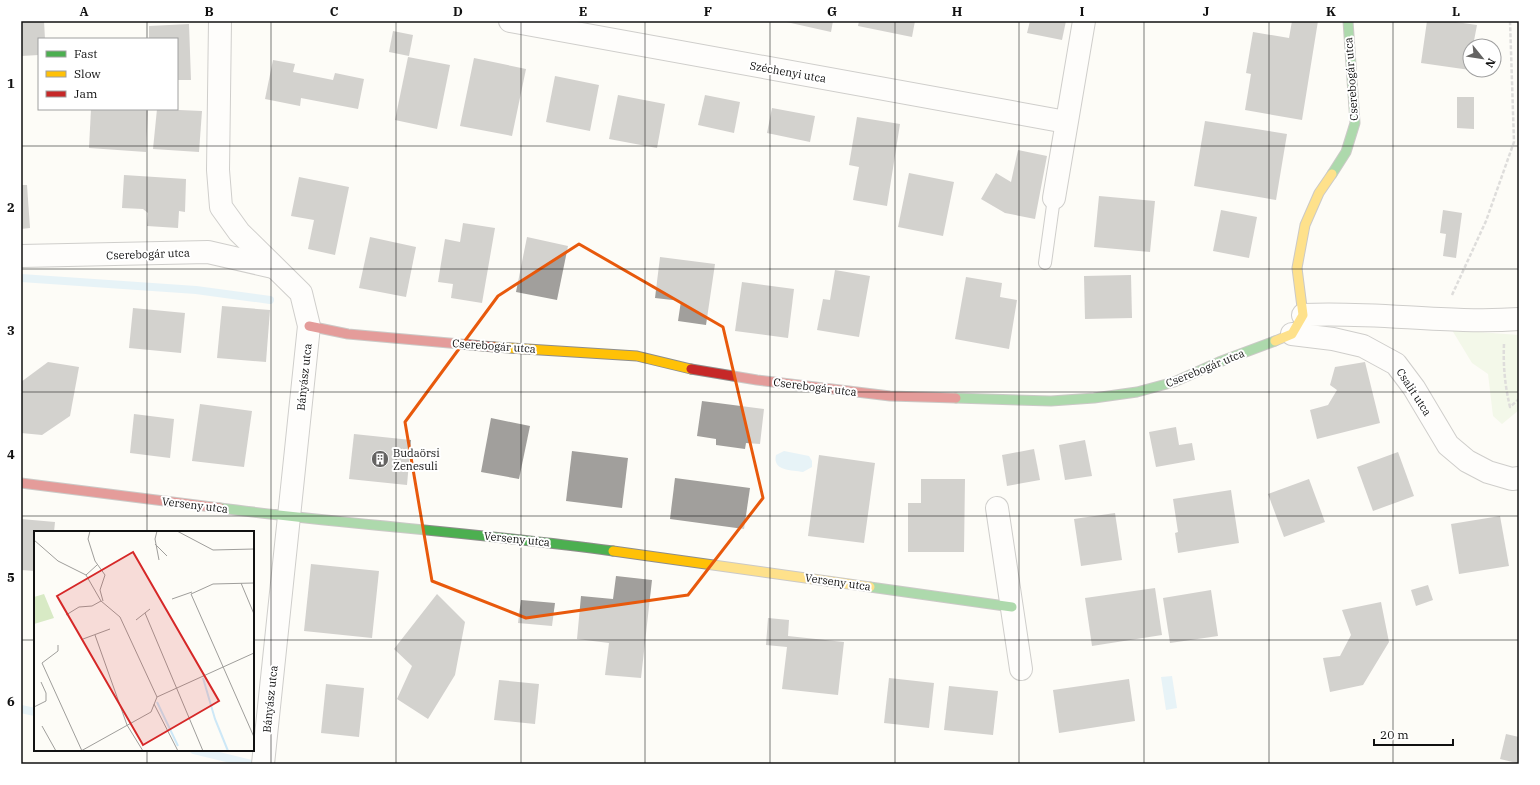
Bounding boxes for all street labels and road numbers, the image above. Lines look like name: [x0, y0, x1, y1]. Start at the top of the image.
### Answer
street label: Cserebogár utca: [1341, 37, 1361, 121]
street label: Széchenyi utca: [749, 58, 827, 86]
street label: Cserebogár utca: [106, 246, 190, 262]
street label: Cserebogár utca: [452, 336, 536, 356]
street label: Bányász utca: [294, 343, 314, 411]
street label: Cserebogár utca: [1164, 346, 1246, 390]
street label: Csalit utca: [1393, 366, 1435, 418]
street label: Cserebogár utca: [773, 375, 857, 399]
street label: Verseny utca: [161, 494, 229, 516]
street label: Verseny utca: [483, 529, 551, 549]
street label: Verseny utca: [804, 570, 872, 594]
street label: Bányász utca: [260, 665, 280, 733]

